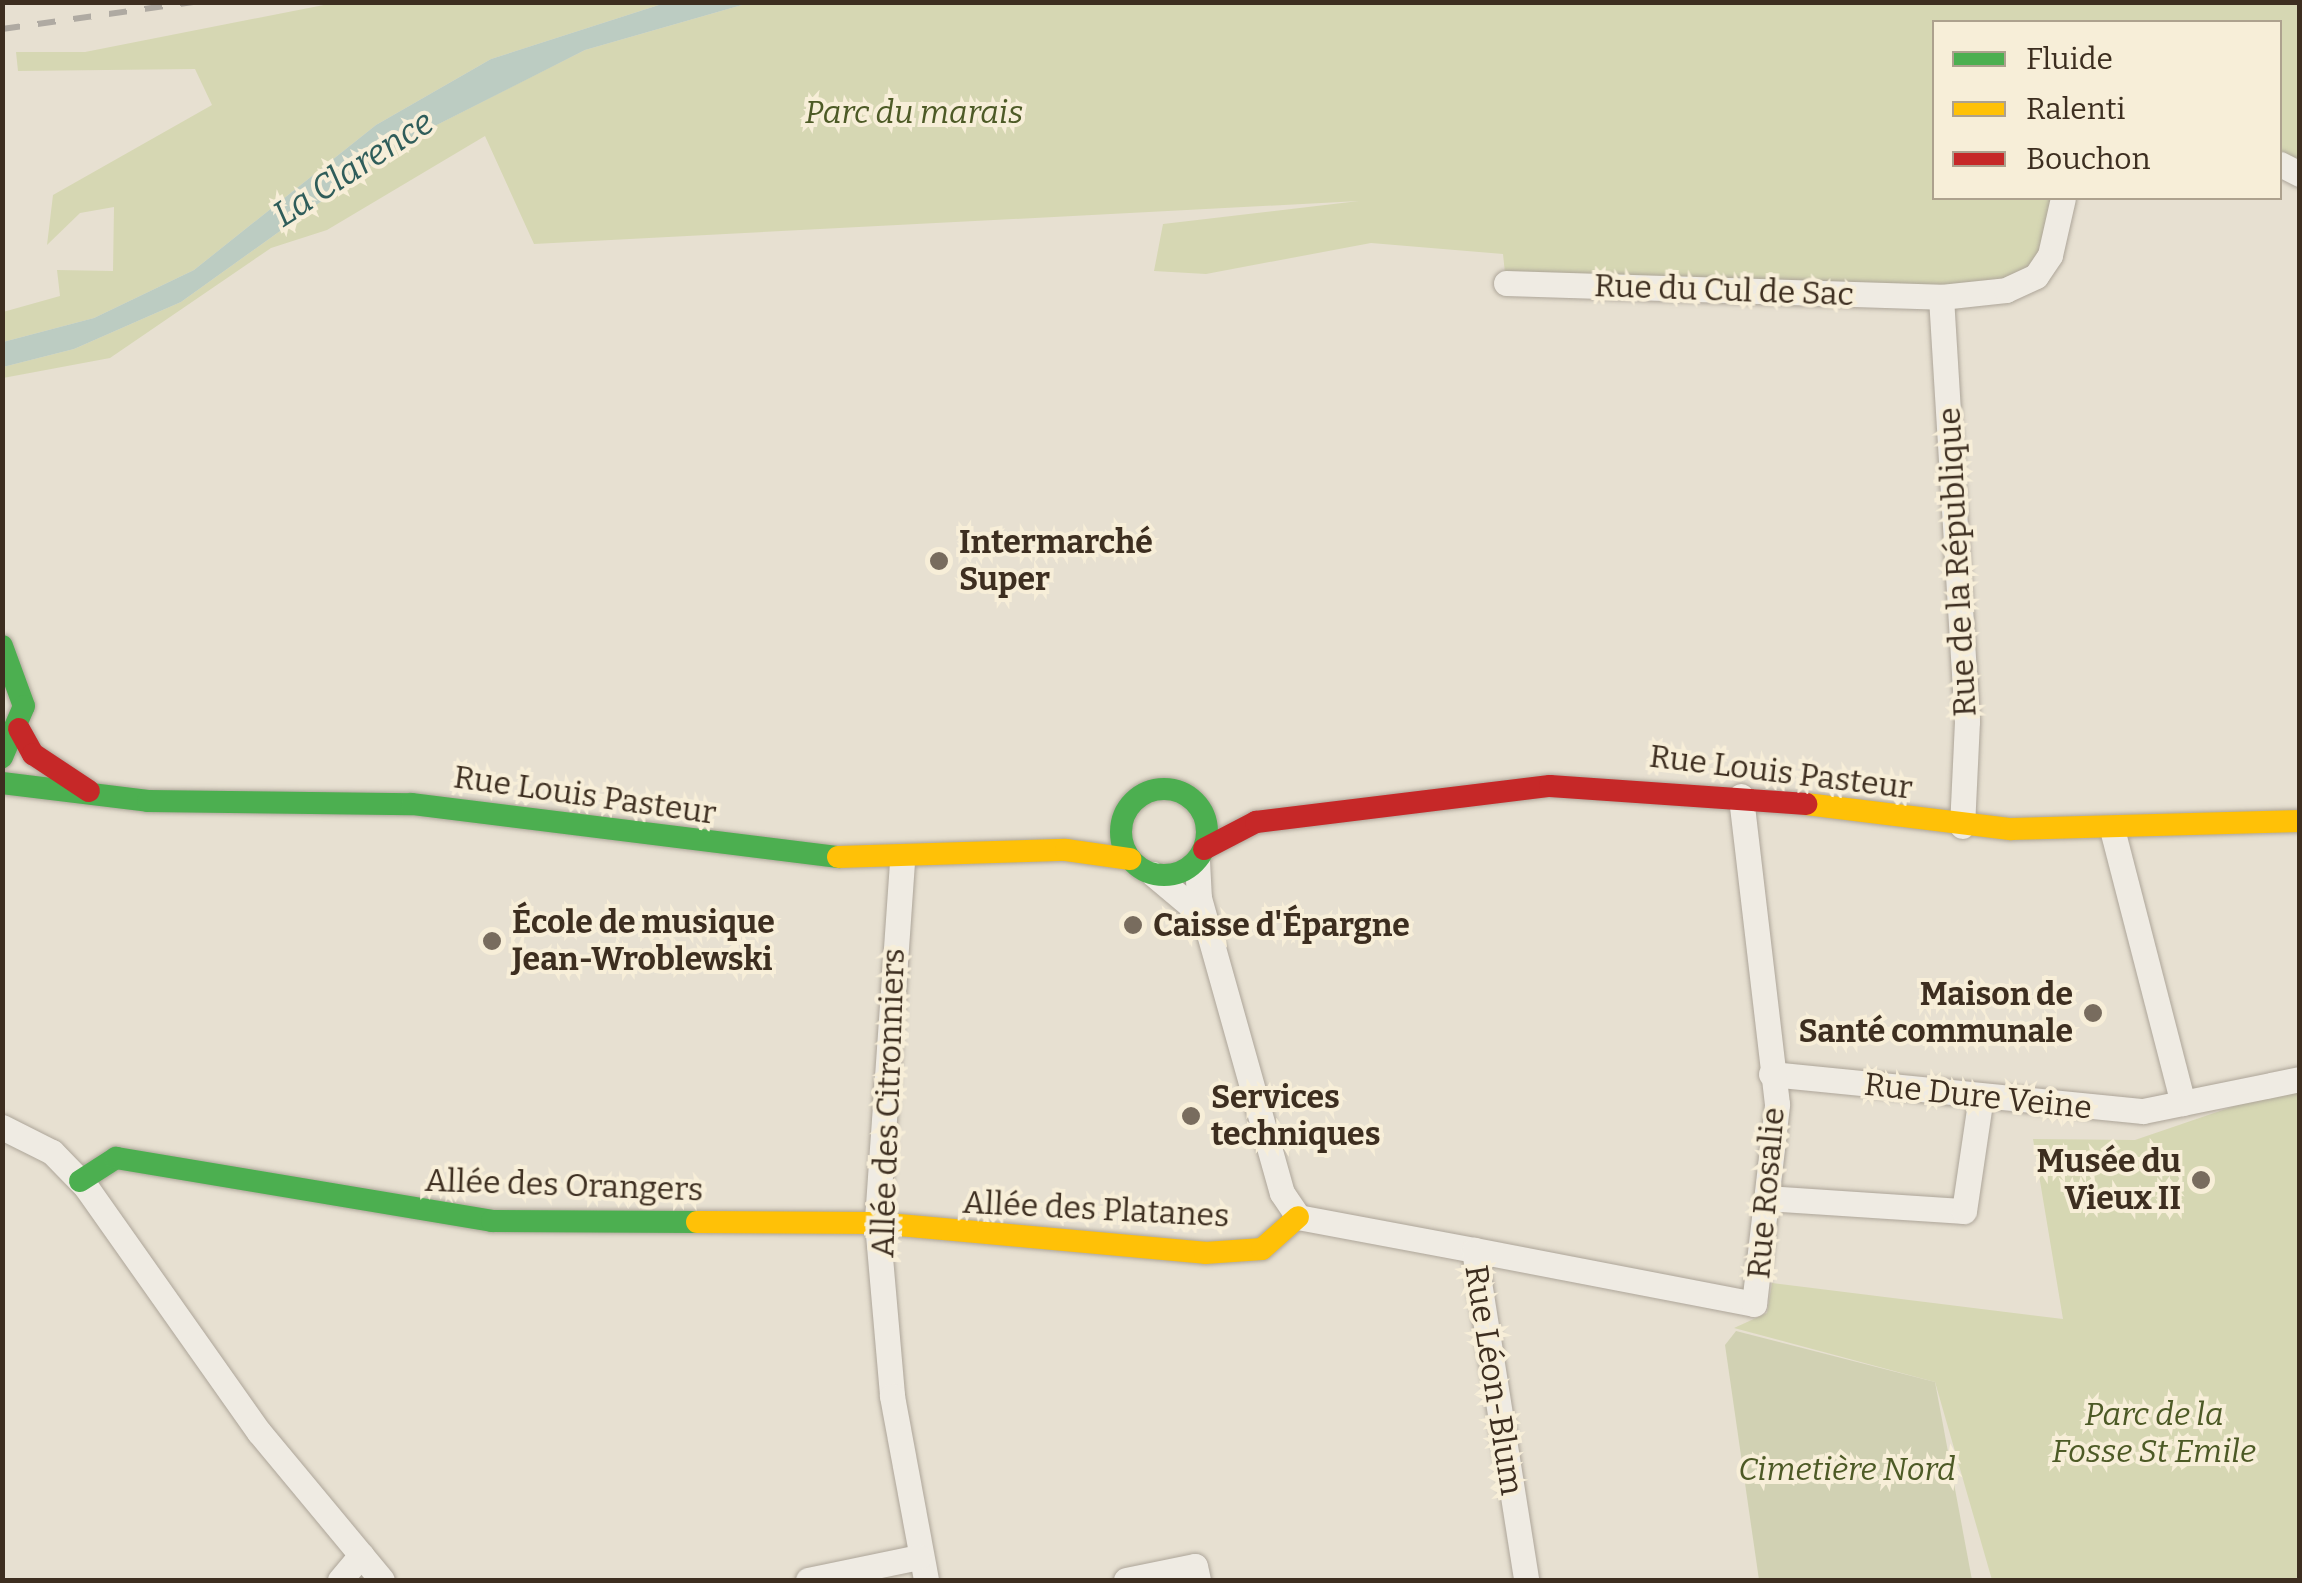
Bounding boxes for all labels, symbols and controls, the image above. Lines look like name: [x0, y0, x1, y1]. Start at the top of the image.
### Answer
legend: [1932, 20, 2282, 200]
text: Fluide: [2026, 41, 2113, 77]
text: Ralenti: [2026, 91, 2126, 127]
park label: Parc du marais: [805, 93, 1023, 131]
water label: La Clarence: [265, 101, 441, 235]
text: Bouchon: [2026, 141, 2151, 177]
street label: Rue du Cul de Sac: [1593, 266, 1855, 314]
street label: Rue de la République: [1930, 406, 1984, 718]
place label: Intermarché Super: [959, 524, 1153, 599]
marker: Intermarché Super: [928, 550, 950, 572]
street label: Rue Louis Pasteur: [1647, 737, 1915, 807]
street label: Rue Louis Pasteur: [451, 758, 719, 832]
place label: École de musique Jean-Wroblewski: [512, 904, 775, 979]
place label: Caisse d'Épargne: [1153, 906, 1410, 944]
marker: Caisse d'Épargne: [1122, 914, 1144, 936]
marker: École de musique Jean-Wroblewski: [481, 930, 503, 952]
street label: Allée des Citronniers: [863, 948, 913, 1258]
place label: Maison de Santé communale: [1799, 976, 2073, 1051]
marker: Maison de Santé communale: [2082, 1002, 2104, 1024]
street label: Rue Dure Veine: [1862, 1065, 2094, 1127]
place label: Services techniques: [1211, 1079, 1380, 1154]
marker: Services techniques: [1180, 1105, 1202, 1127]
street label: Rue Rosalie: [1739, 1106, 1793, 1280]
place label: Musée du Vieux II: [2037, 1143, 2181, 1218]
street label: Allée des Orangers: [424, 1161, 704, 1209]
marker: Musée du Vieux II: [2190, 1169, 2212, 1191]
street label: Allée des Platanes: [962, 1183, 1230, 1235]
street label: Rue Léon-Blum: [1457, 1262, 1531, 1498]
park label: Parc de la Fosse St Emile: [2052, 1396, 2256, 1471]
park label: Cimetière Nord: [1738, 1450, 1956, 1488]

